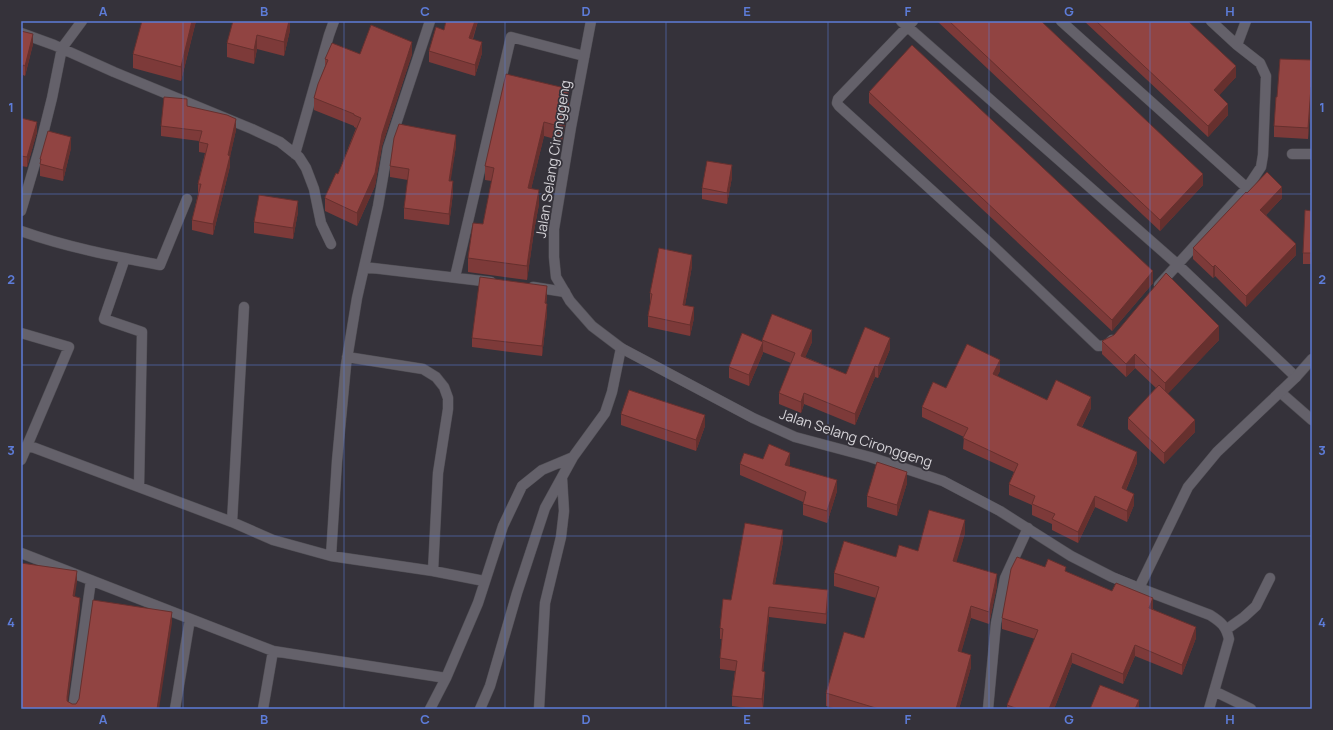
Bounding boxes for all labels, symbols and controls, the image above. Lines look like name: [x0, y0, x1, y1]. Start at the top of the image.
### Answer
text: A: [99, 2, 108, 20]
text: B: [260, 2, 268, 20]
text: C: [420, 2, 430, 20]
text: D: [581, 2, 591, 20]
text: E: [743, 2, 751, 20]
text: F: [905, 2, 912, 20]
text: G: [1064, 2, 1074, 20]
text: H: [1225, 2, 1235, 20]
street label: Jalan Selang Cironggeng: [531, 79, 574, 239]
text: 1: [8, 98, 14, 116]
text: 1: [1319, 98, 1325, 116]
text: 2: [7, 270, 15, 288]
text: 2: [1318, 270, 1326, 288]
street label: Jalan Selang Cironggeng: [777, 404, 935, 471]
text: 3: [7, 441, 15, 459]
text: 3: [1318, 441, 1326, 459]
text: 4: [7, 613, 15, 631]
text: 4: [1318, 613, 1326, 631]
text: A: [99, 710, 108, 728]
text: B: [260, 710, 268, 728]
text: C: [420, 710, 430, 728]
text: D: [581, 710, 591, 728]
text: E: [743, 710, 751, 728]
text: F: [905, 710, 912, 728]
text: G: [1064, 710, 1074, 728]
text: H: [1225, 710, 1235, 728]

